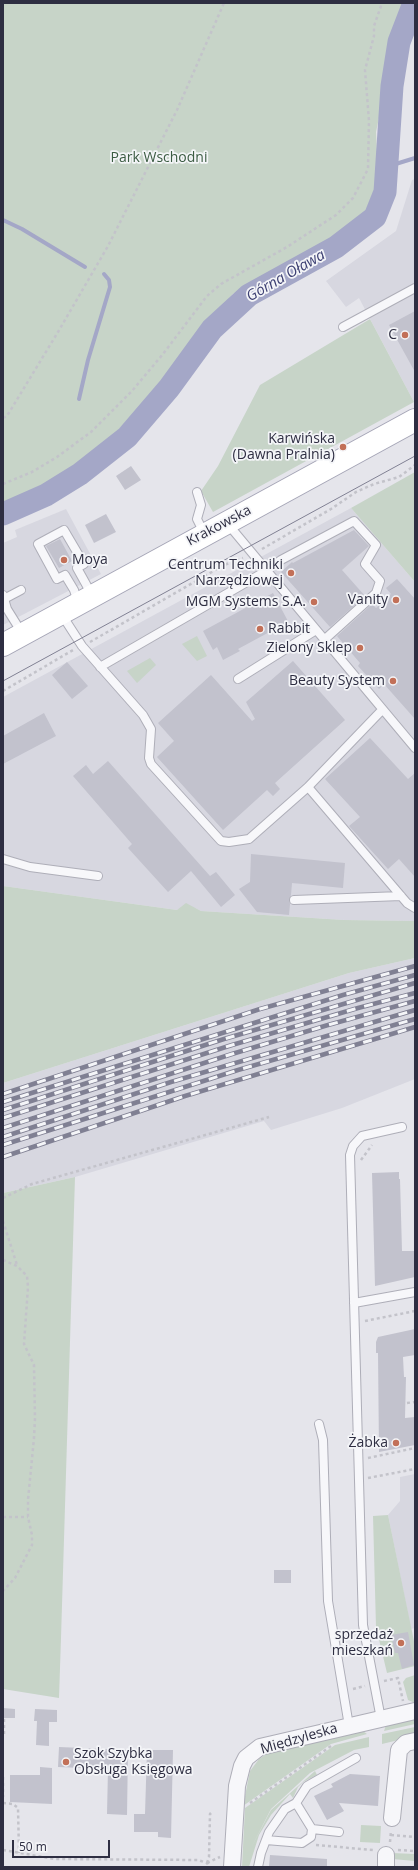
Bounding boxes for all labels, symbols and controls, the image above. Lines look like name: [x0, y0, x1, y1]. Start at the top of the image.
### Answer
park label: Park Wschodni: [111, 150, 207, 166]
water label: Górna Oława: [243, 246, 329, 306]
place label: C: [388, 327, 397, 343]
marker: C: [400, 330, 410, 340]
place label: Karwińska (Dawna Pralnia): [233, 431, 335, 464]
marker: Karwińska (Dawna Pralnia): [338, 442, 348, 452]
street label: Krakowska: [184, 502, 254, 550]
place label: Moya: [72, 552, 108, 568]
marker: Moya: [59, 555, 69, 565]
place label: Centrum Techniki Narzędziowej: [168, 557, 283, 590]
marker: Centrum Techniki Narzędziowej: [286, 568, 296, 578]
place label: Vanity: [348, 592, 388, 608]
place label: MGM Systems S.A.: [186, 594, 306, 610]
marker: Vanity: [391, 595, 401, 605]
marker: MGM Systems S.A.: [309, 597, 319, 607]
place label: Rabbit: [268, 621, 310, 637]
marker: Rabbit: [255, 624, 265, 634]
place label: Zielony Sklep: [266, 640, 352, 656]
marker: Zielony Sklep: [355, 643, 365, 653]
place label: Beauty System: [289, 673, 385, 689]
marker: Beauty System: [388, 676, 398, 686]
place label: Żabka: [349, 1435, 388, 1451]
marker: Żabka: [391, 1438, 401, 1448]
place label: sprzedaż mieszkań: [332, 1627, 393, 1660]
marker: sprzedaż mieszkań: [396, 1638, 406, 1648]
street label: Międzyleska: [259, 1720, 339, 1758]
place label: Szok Szybka Obsługa Księgowa: [74, 1746, 193, 1778]
marker: Szok Szybka Obsługa Księgowa: [61, 1757, 71, 1767]
scale bar: [14, 1832, 112, 1858]
text: 50 m: [19, 1838, 47, 1855]

